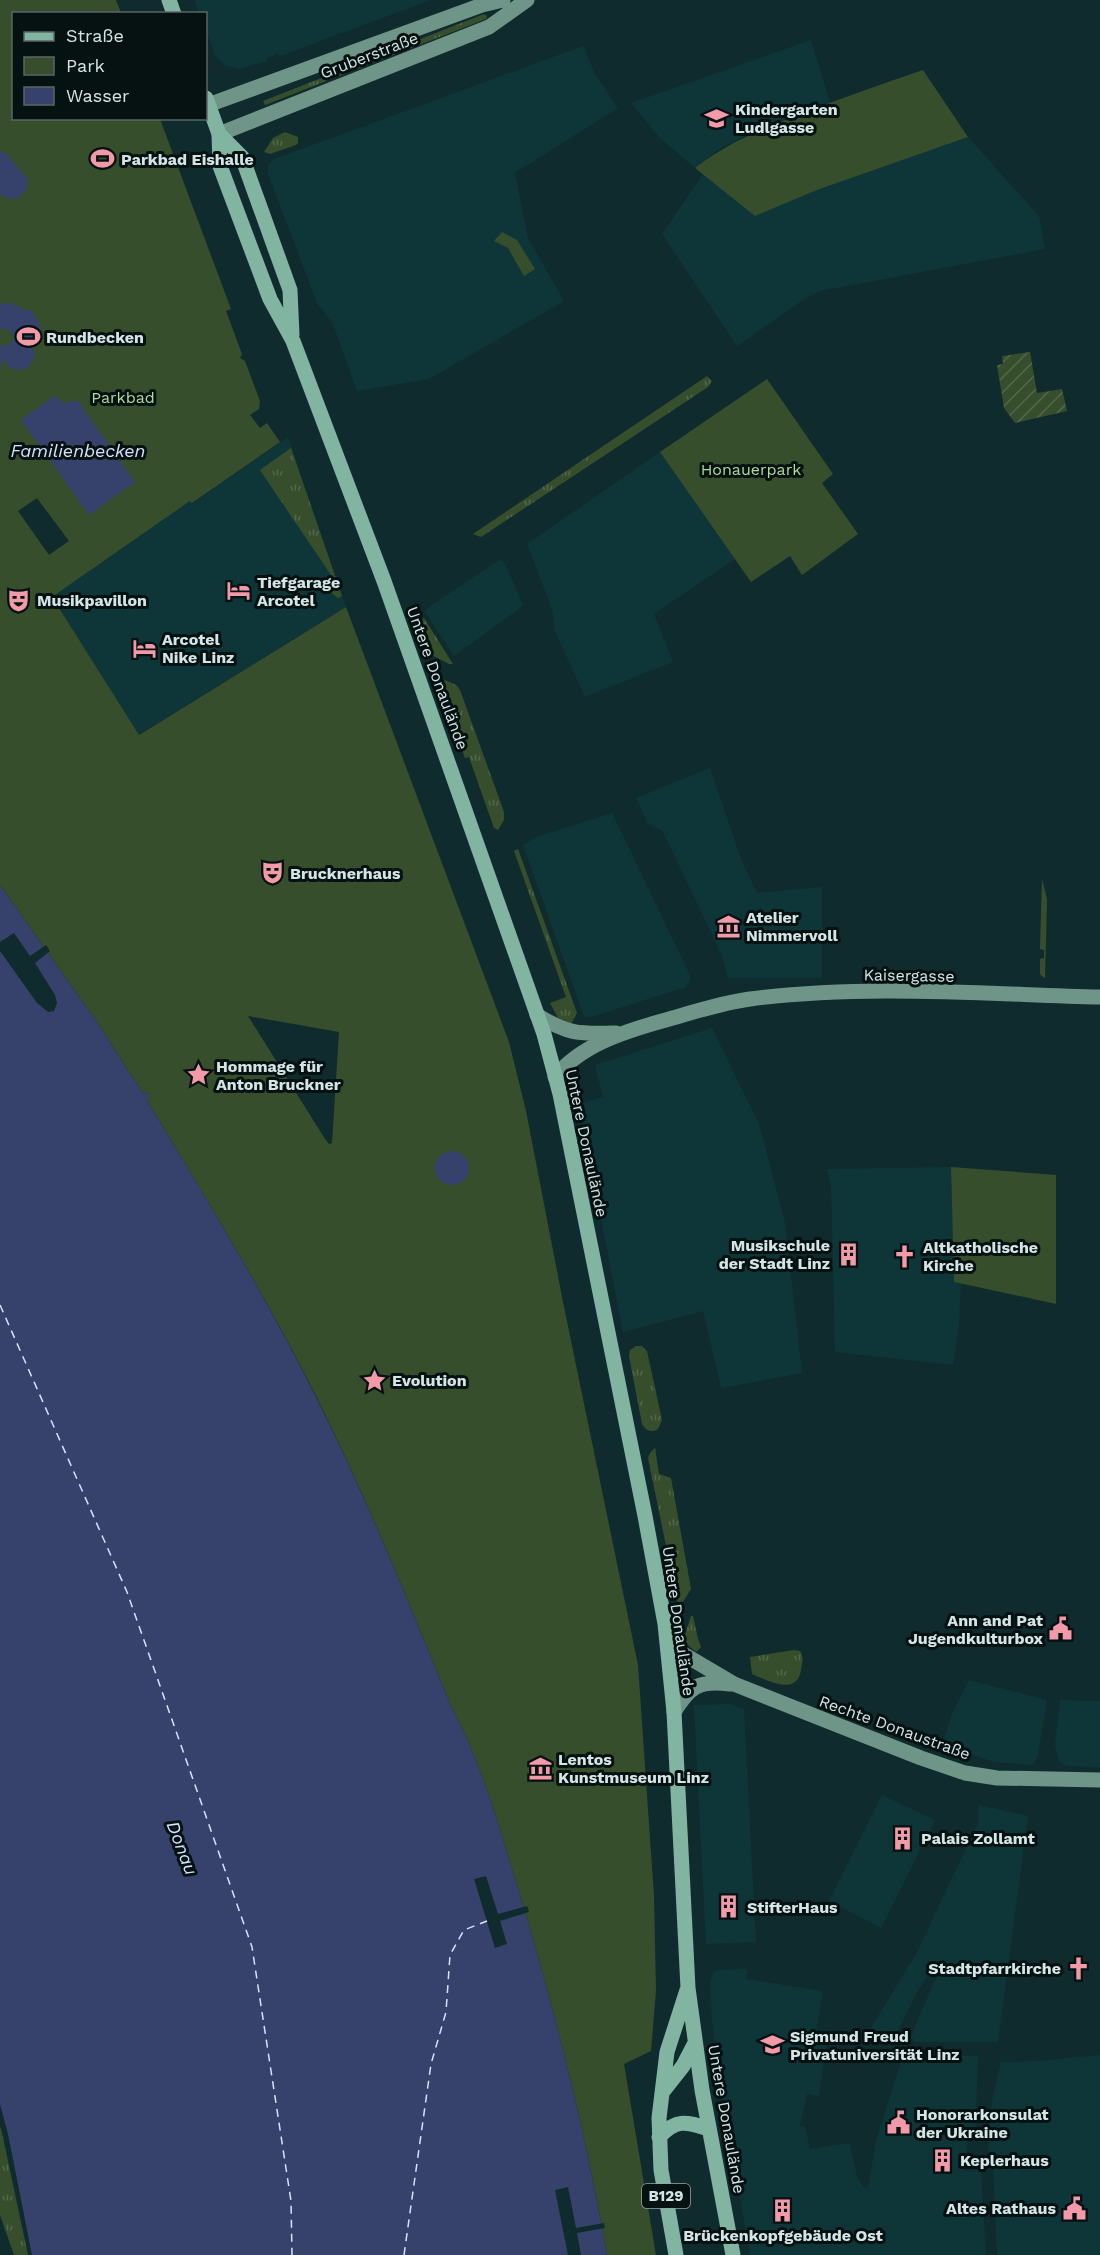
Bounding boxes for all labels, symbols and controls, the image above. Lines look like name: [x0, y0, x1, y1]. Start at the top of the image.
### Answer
legend: [12, 12, 207, 120]
text: Straße: [66, 25, 124, 46]
street label: Gruberstraße: [318, 28, 421, 83]
text: Park: [66, 55, 105, 76]
text: Wasser: [66, 85, 129, 106]
place label: Kindergarten Ludlgasse: [735, 100, 838, 137]
school or university icon: Kindergarten Ludlgasse: [704, 105, 730, 131]
sports icon: Parkbad Eishalle: [90, 146, 116, 172]
place label: Parkbad Eishalle: [121, 150, 254, 169]
sports icon: Rundbecken: [15, 324, 41, 350]
place label: Rundbecken: [46, 328, 144, 347]
park label: Parkbad: [91, 388, 155, 407]
water label: Familienbecken: [11, 440, 145, 461]
park label: Honauerpark: [701, 460, 801, 479]
place label: Tiefgarage Arcotel: [257, 573, 340, 610]
hotel icon: Tiefgarage Arcotel: [226, 578, 252, 604]
theatre icon: Musikpavillon: [6, 587, 32, 613]
place label: Musikpavillon: [37, 591, 147, 610]
street label: Untere Donaulände: [403, 604, 472, 752]
place label: Arcotel Nike Linz: [162, 630, 234, 667]
hotel icon: Arcotel Nike Linz: [131, 635, 157, 661]
theatre icon: Brucknerhaus: [259, 860, 285, 886]
place label: Brucknerhaus: [290, 864, 401, 883]
place label: Atelier Nimmervoll: [746, 908, 838, 945]
museum icon: Atelier Nimmervoll: [715, 913, 741, 939]
street label: Kaisergasse: [863, 965, 955, 986]
place label: Hommage für Anton Bruckner: [216, 1057, 341, 1094]
place icon: Hommage für Anton Bruckner: [185, 1062, 211, 1088]
street label: Untere Donaulände: [562, 1067, 612, 1219]
place label: Musikschule der Stadt Linz: [719, 1236, 830, 1273]
place label: Altkatholische Kirche: [923, 1238, 1038, 1275]
building icon: Musikschule der Stadt Linz: [835, 1241, 861, 1267]
church icon: Altkatholische Kirche: [892, 1243, 918, 1269]
place icon: Evolution: [361, 1367, 387, 1393]
place label: Evolution: [392, 1371, 467, 1390]
street label: Untere Donaulände: [659, 1545, 698, 1697]
place label: Ann and Pat Jugendkulturbox: [908, 1611, 1044, 1648]
public building icon: Ann and Pat Jugendkulturbox: [1048, 1616, 1074, 1642]
street label: Rechte Donaustraße: [817, 1691, 973, 1764]
place label: Lentos Kunstmuseum Linz: [558, 1750, 709, 1787]
museum icon: Lentos Kunstmuseum Linz: [527, 1755, 553, 1781]
water label: Donau: [163, 1818, 202, 1878]
building icon: Palais Zollamt: [890, 1825, 916, 1851]
place label: Palais Zollamt: [921, 1829, 1035, 1848]
building icon: StifterHaus: [716, 1894, 742, 1920]
place label: StifterHaus: [747, 1898, 838, 1917]
church icon: Stadtpfarrkirche: [1066, 1955, 1092, 1981]
place label: Stadtpfarrkirche: [928, 1959, 1061, 1978]
place label: Sigmund Freud Privatuniversität Linz: [790, 2027, 960, 2064]
school or university icon: Sigmund Freud Privatuniversität Linz: [759, 2032, 785, 2058]
street label: Untere Donaulände: [704, 2043, 749, 2195]
place label: Honorarkonsulat der Ukraine: [916, 2105, 1049, 2142]
public building icon: Honorarkonsulat der Ukraine: [885, 2110, 911, 2136]
building icon: Keplerhaus: [929, 2147, 955, 2173]
place label: Keplerhaus: [960, 2151, 1049, 2170]
road number: B129: [642, 2184, 690, 2208]
public building icon: Altes Rathaus: [1061, 2195, 1087, 2221]
building icon: Brückenkopfgebäude Ost: [770, 2197, 796, 2223]
place label: Altes Rathaus: [946, 2199, 1056, 2218]
place label: Brückenkopfgebäude Ost: [683, 2226, 883, 2245]

